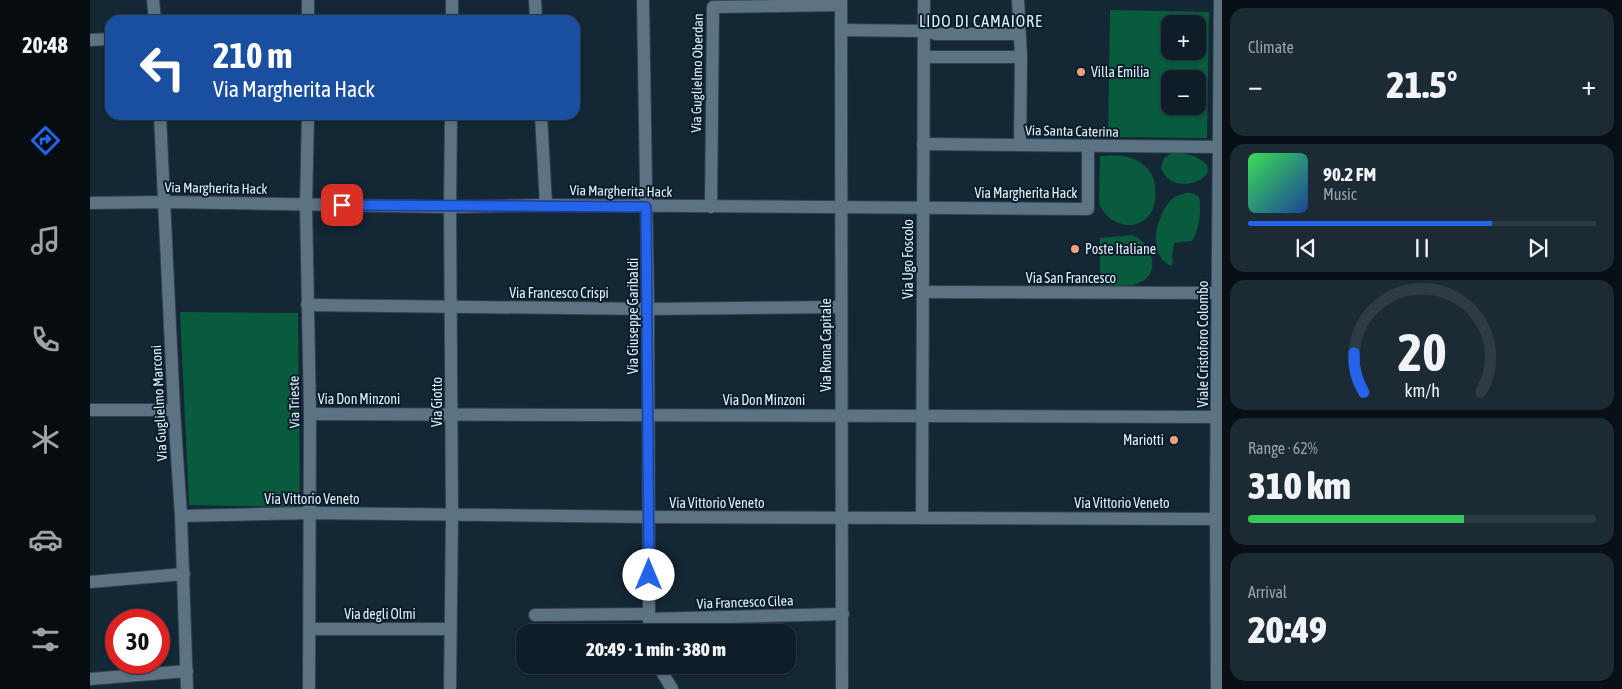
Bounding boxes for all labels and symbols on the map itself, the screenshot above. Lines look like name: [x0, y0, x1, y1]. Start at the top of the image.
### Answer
district label: LIDO DI CAMAIORE: [919, 12, 1043, 30]
street label: Via Guglielmo Oberdan: [688, 13, 706, 133]
place label: Villa Emilia: [1091, 64, 1150, 80]
marker: Villa Emilia: [1075, 66, 1087, 78]
street label: Via Santa Caterina: [1025, 122, 1119, 140]
street label: Via Margherita Hack: [164, 179, 268, 197]
street label: Via Margherita Hack: [569, 182, 673, 200]
pin: [321, 184, 363, 226]
street label: Via Margherita Hack: [974, 185, 1078, 201]
street label: Via Ugo Foscolo: [900, 219, 916, 299]
place label: Poste Italiane: [1085, 241, 1156, 257]
marker: Poste Italiane: [1069, 243, 1081, 255]
street label: Via Giuseppe Garibaldi: [625, 258, 641, 374]
street label: Via San Francesco: [1026, 270, 1116, 286]
street label: Viale Cristoforo Colombo: [1195, 281, 1211, 407]
street label: Via Francesco Crispi: [509, 285, 609, 301]
street label: Via Roma Capitale: [818, 298, 834, 392]
street label: Via Guglielmo Marconi: [148, 345, 170, 461]
street label: Via Trieste: [286, 376, 302, 428]
street label: Via Giotto: [429, 377, 445, 427]
street label: Via Don Minzoni: [318, 391, 400, 407]
street label: Via Don Minzoni: [723, 392, 805, 408]
place label: Mariotti: [1123, 432, 1164, 448]
marker: Mariotti: [1168, 434, 1180, 446]
street label: Via Vittorio Veneto: [264, 491, 360, 507]
street label: Via Vittorio Veneto: [669, 495, 765, 511]
street label: Via Vittorio Veneto: [1074, 495, 1170, 511]
position arrow: [622, 548, 674, 600]
street label: Via Francesco Cilea: [696, 592, 794, 612]
street label: Via degli Olmi: [344, 606, 416, 622]
speed limit sign: 30: [105, 609, 170, 674]

